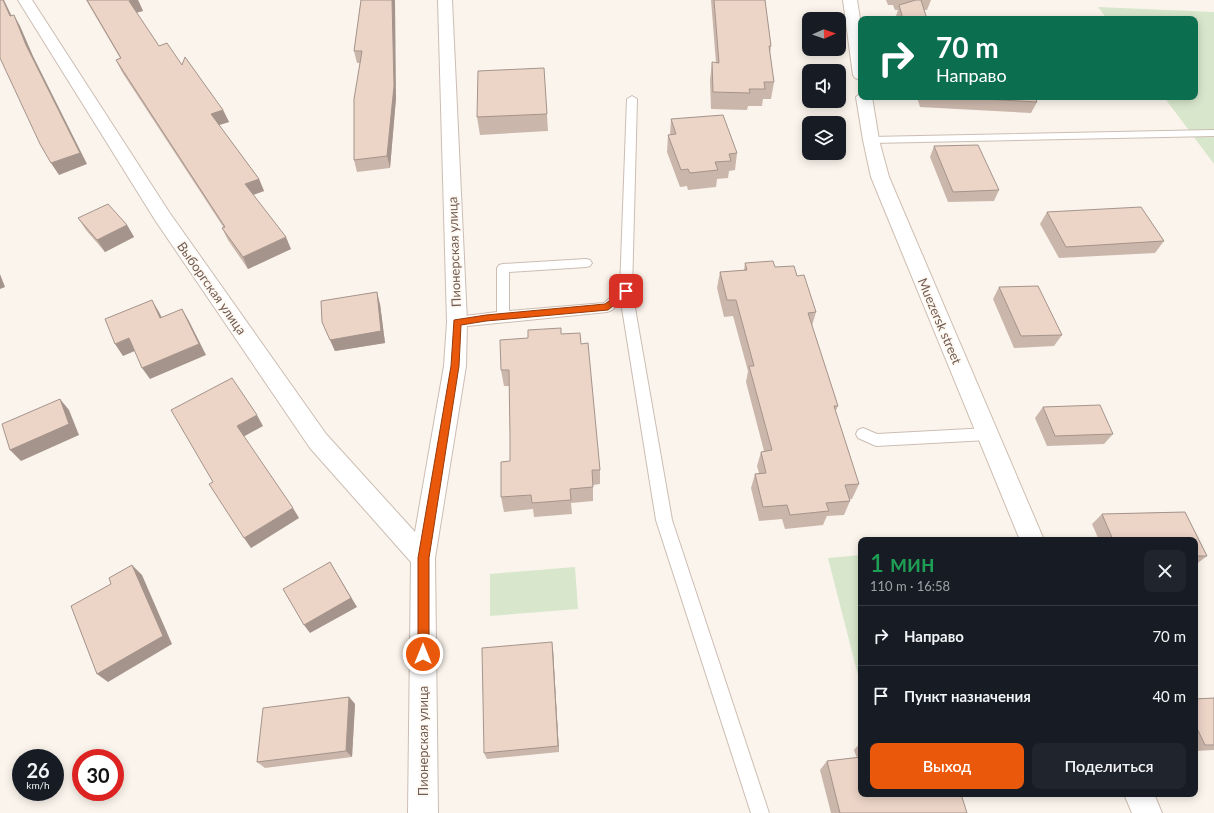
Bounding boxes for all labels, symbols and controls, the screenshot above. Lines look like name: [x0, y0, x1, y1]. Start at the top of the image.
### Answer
north arrow: [802, 12, 846, 56]
map controls: [802, 12, 846, 160]
text: 70 m: [936, 30, 999, 64]
icon: right: [870, 32, 922, 84]
button: sound: [802, 64, 846, 108]
text: Направо: [936, 64, 1007, 86]
button: layers: [802, 116, 846, 160]
street label: Пионерская улица: [444, 197, 464, 307]
street label: Выборгская улица: [174, 239, 250, 337]
pin: [609, 274, 643, 308]
street label: Muezersk street: [915, 276, 965, 367]
icon: arrive: [615, 280, 637, 302]
text: 1 мин: [870, 548, 934, 577]
button: close: [1144, 550, 1186, 592]
text: 110 m · 16:58: [870, 578, 950, 594]
icon: right: [870, 625, 892, 647]
text: Направо: [904, 627, 964, 645]
text: 70 m: [1152, 627, 1186, 645]
position arrow: [402, 633, 444, 675]
icon: arrive: [870, 685, 892, 707]
street label: Пионерская улица: [415, 686, 431, 796]
text: Пункт назначения: [904, 687, 1031, 705]
text: 40 m: [1152, 687, 1186, 705]
button: Выход: [870, 743, 1024, 789]
button: Поделиться: [1032, 743, 1186, 789]
speed limit sign: 30: [72, 749, 124, 801]
text: 26: [26, 758, 50, 782]
text: km/h: [26, 779, 50, 791]

